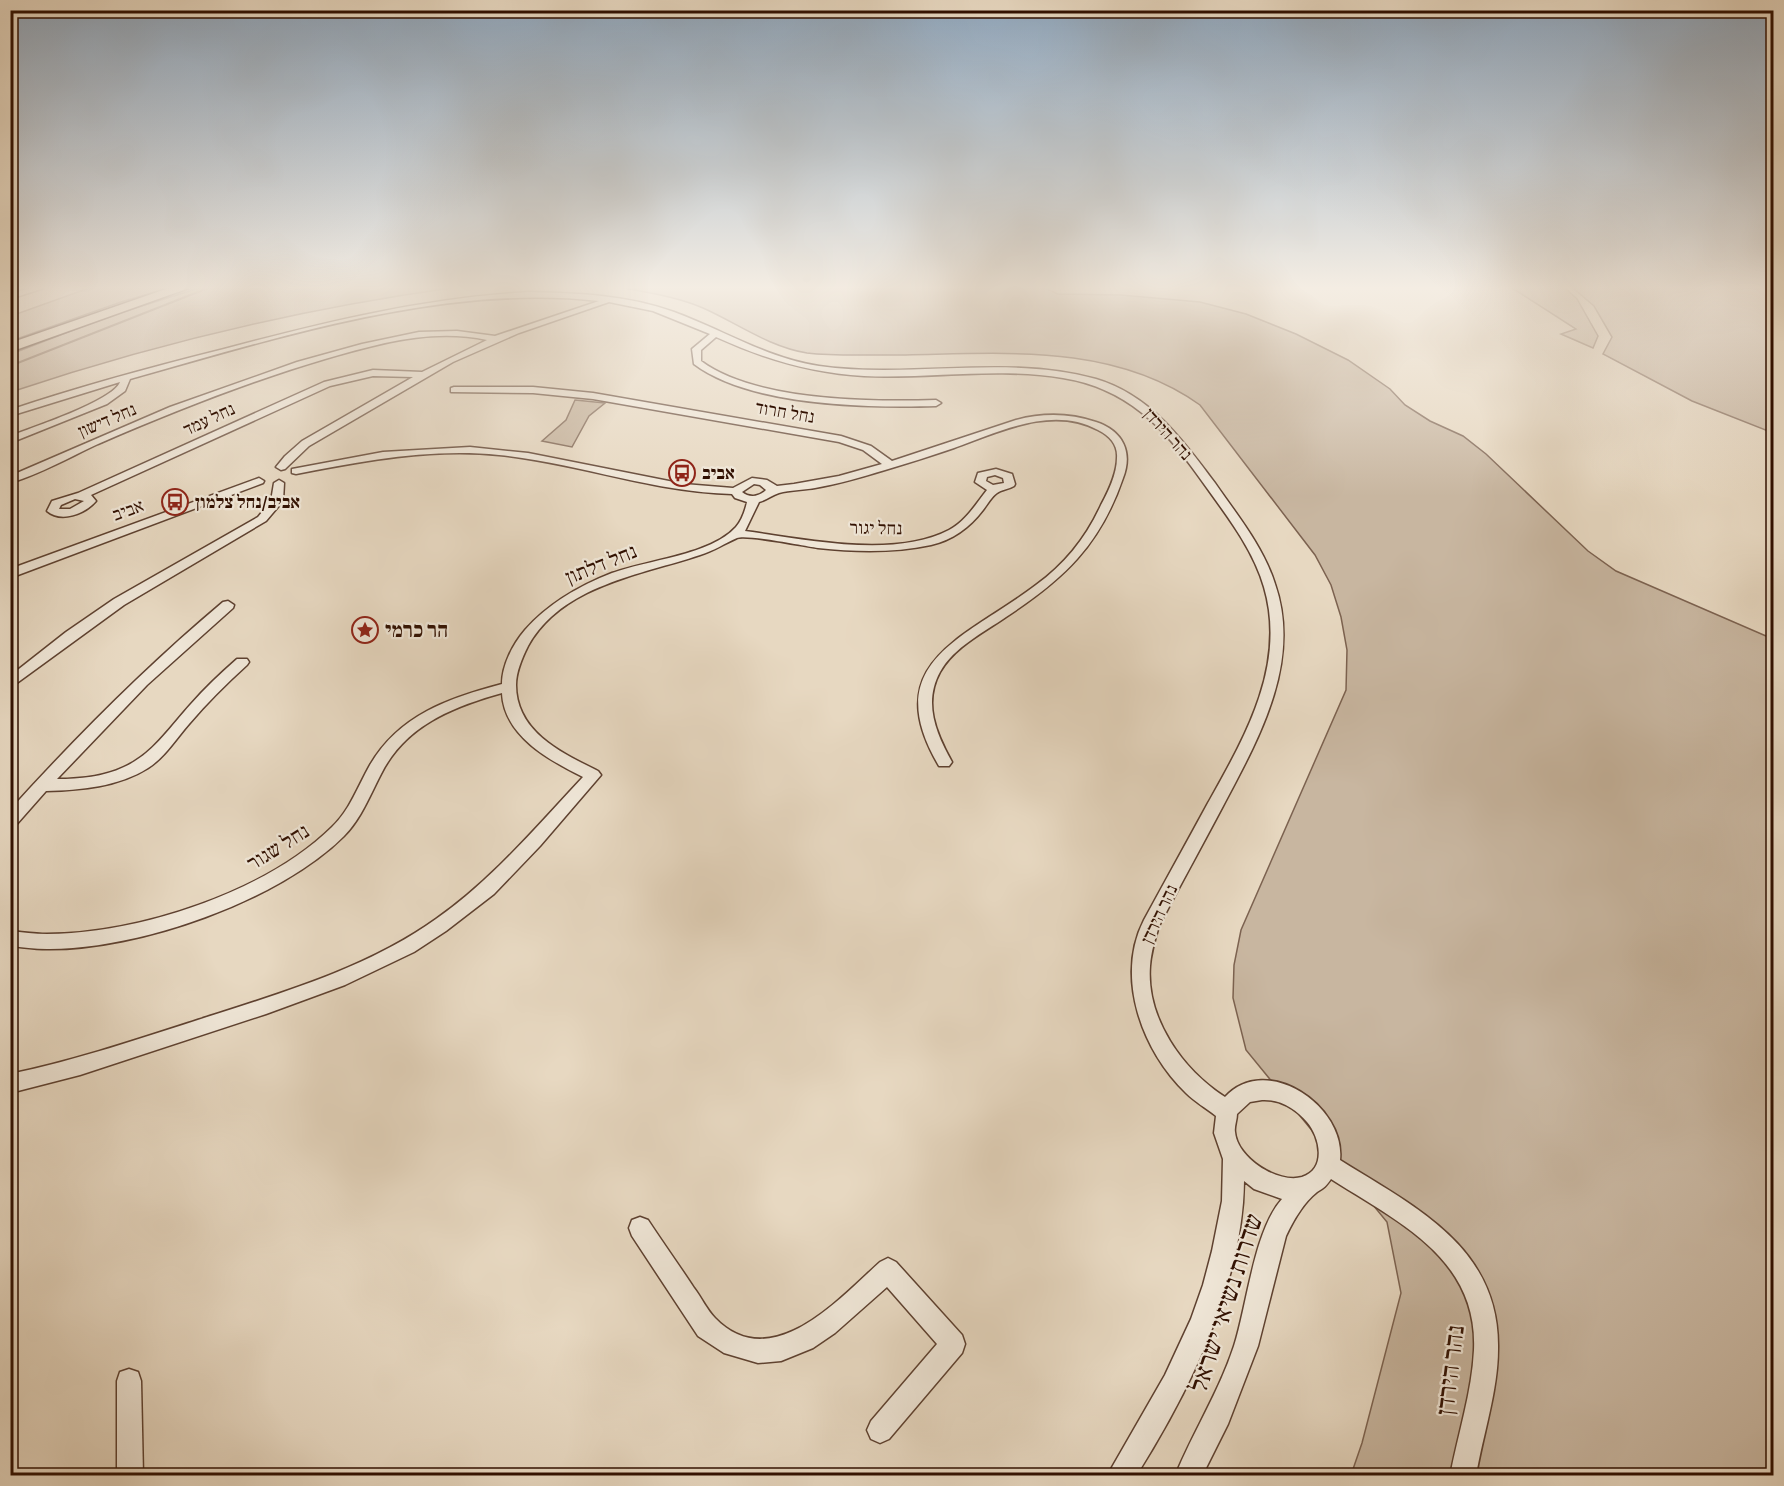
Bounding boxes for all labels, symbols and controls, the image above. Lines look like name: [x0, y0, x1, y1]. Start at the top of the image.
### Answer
street label: נחל חרוד: [754, 395, 816, 429]
street label: נחל דישון: [74, 397, 140, 443]
street label: נחל עמד: [179, 397, 239, 441]
street label: נהר הירדן: [1138, 403, 1198, 465]
bus stop icon: אביב: [667, 458, 697, 488]
place label: אביב: [702, 461, 735, 485]
bus stop icon: אביב/נחל צלמון: [160, 487, 190, 517]
place label: אביב/נחל צלמון: [195, 490, 300, 514]
street label: אביב: [109, 493, 147, 527]
street label: נחל יגור: [850, 516, 902, 540]
street label: נחל דלתון: [561, 537, 641, 591]
place icon: הר כרמי: [350, 615, 380, 645]
place label: הר כרמי: [385, 616, 448, 644]
street label: נחל שגור: [241, 817, 315, 877]
street label: נהר הירדן: [1135, 881, 1183, 947]
street label: שדרות נשיאי ישראל: [1181, 1209, 1271, 1397]
street label: נהר הירדן: [1427, 1323, 1473, 1417]

